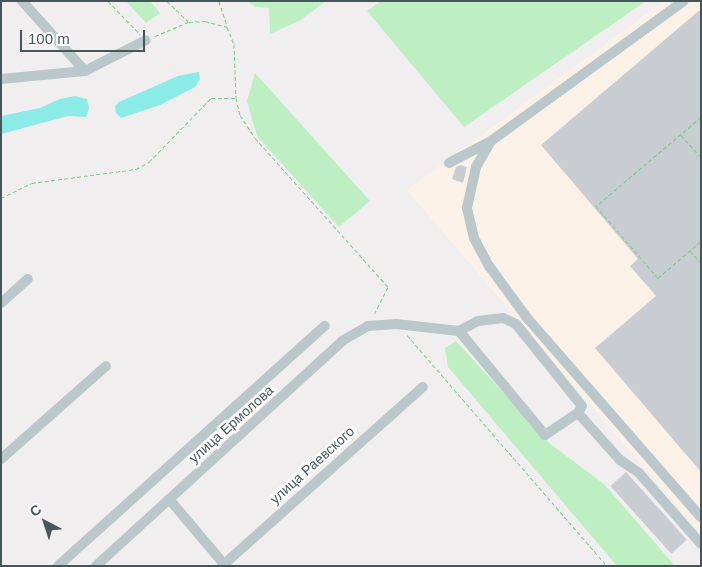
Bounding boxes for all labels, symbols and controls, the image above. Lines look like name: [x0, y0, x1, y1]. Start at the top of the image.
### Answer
scale bar: [22, 20, 148, 52]
text: 100 m: [28, 30, 70, 47]
street label: улица Ермолова: [185, 382, 277, 466]
street label: улица Раевского: [266, 423, 358, 507]
north arrow: [20, 497, 70, 547]
text: С: [26, 501, 44, 520]

